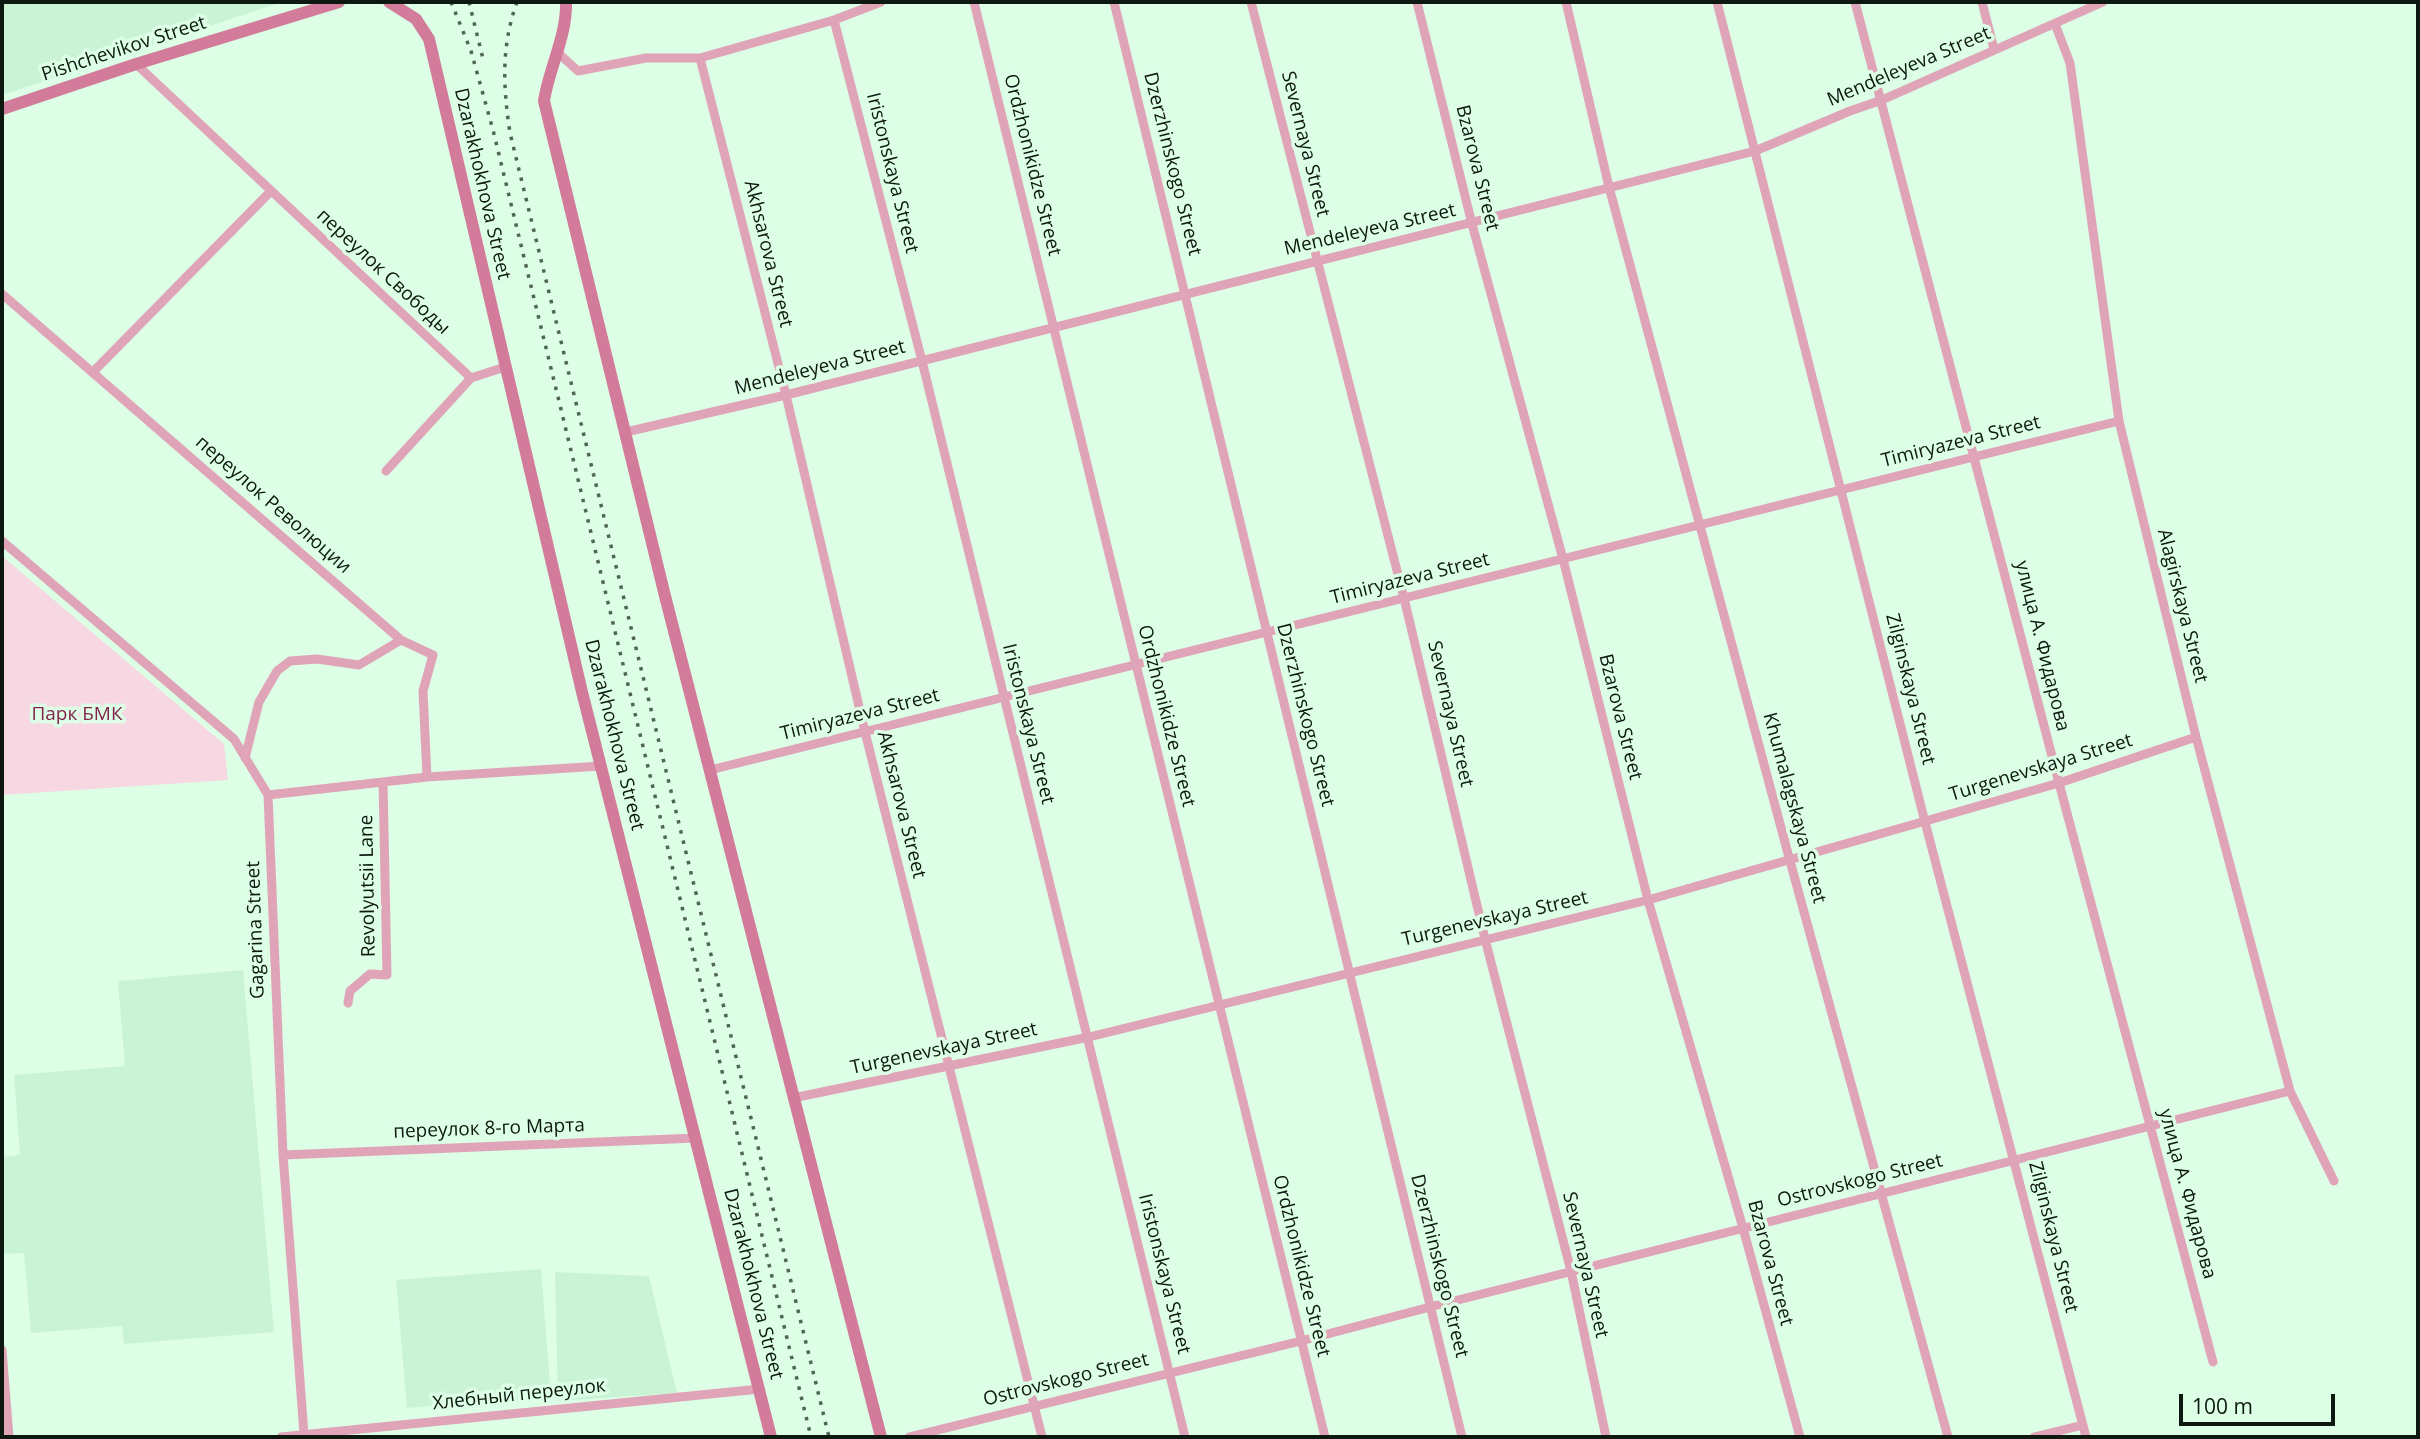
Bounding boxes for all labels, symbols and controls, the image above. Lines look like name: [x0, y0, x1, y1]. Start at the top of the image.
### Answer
street label: Pishchevikov Street: [39, 12, 209, 86]
street label: Mendeleyeva Street: [1824, 22, 1994, 112]
street label: Severnaya Street: [1276, 69, 1334, 219]
street label: Dzerzhinskogo Street: [1138, 70, 1206, 258]
street label: Ordzhonikidze Street: [998, 72, 1066, 258]
street label: Dzarakhokhova Street: [449, 86, 515, 282]
street label: Iristonskaya Street: [861, 90, 923, 256]
street label: Bzarova Street: [1450, 103, 1504, 233]
street label: Akhsarova Street: [739, 178, 797, 330]
street label: Mendeleyeva Street: [1282, 199, 1458, 261]
street label: переулок Свободы: [312, 204, 454, 340]
street label: Mendeleyeva Street: [732, 336, 908, 400]
street label: Timiryazeva Street: [1879, 411, 2043, 473]
street label: переулок Революции: [191, 431, 355, 579]
street label: Alagirskaya Street: [2152, 527, 2212, 685]
street label: Timiryazeva Street: [1328, 548, 1492, 610]
street label: улица А. Фидарова: [2010, 558, 2074, 734]
street label: Zilginskaya Street: [1880, 611, 1940, 767]
street label: Dzerzhinskogo Street: [1271, 621, 1339, 809]
street label: Ordzhonikidze Street: [1132, 623, 1200, 809]
street label: Dzarakhokhova Street: [579, 637, 649, 833]
street label: Severnaya Street: [1422, 639, 1478, 789]
street label: Iristonskaya Street: [997, 641, 1059, 807]
street label: Bzarova Street: [1593, 652, 1647, 782]
street label: Timiryazeva Street: [778, 684, 942, 746]
park label: Парк БМК: [31, 704, 123, 726]
street label: Khumalagskaya Street: [1758, 710, 1830, 906]
street label: Akhsarova Street: [872, 729, 930, 881]
street label: Turgenevskaya Street: [1947, 729, 2135, 807]
street label: Revolyutsii Lane: [355, 815, 381, 957]
street label: Gagarina Street: [242, 861, 270, 999]
street label: Turgenevskaya Street: [1400, 886, 1590, 952]
street label: Turgenevskaya Street: [849, 1018, 1039, 1080]
street label: улица А. Фидарова: [2153, 1107, 2221, 1281]
street label: переулок 8-го Марта: [393, 1114, 585, 1144]
street label: Ostrovskogo Street: [1775, 1149, 1945, 1213]
street label: Zilginskaya Street: [2023, 1159, 2083, 1315]
street label: Dzerzhinskogo Street: [1405, 1172, 1473, 1360]
street label: Ordzhonikidze Street: [1267, 1173, 1335, 1359]
street label: Dzarakhokhova Street: [718, 1186, 788, 1382]
street label: Severnaya Street: [1557, 1190, 1613, 1340]
street label: Iristonskaya Street: [1133, 1191, 1195, 1357]
street label: Bzarova Street: [1742, 1198, 1798, 1328]
street label: Ostrovskogo Street: [981, 1348, 1151, 1412]
street label: Хлебный переулок: [431, 1375, 607, 1415]
scale bar: [2182, 1380, 2338, 1424]
text: 100 m: [2192, 1392, 2253, 1420]

